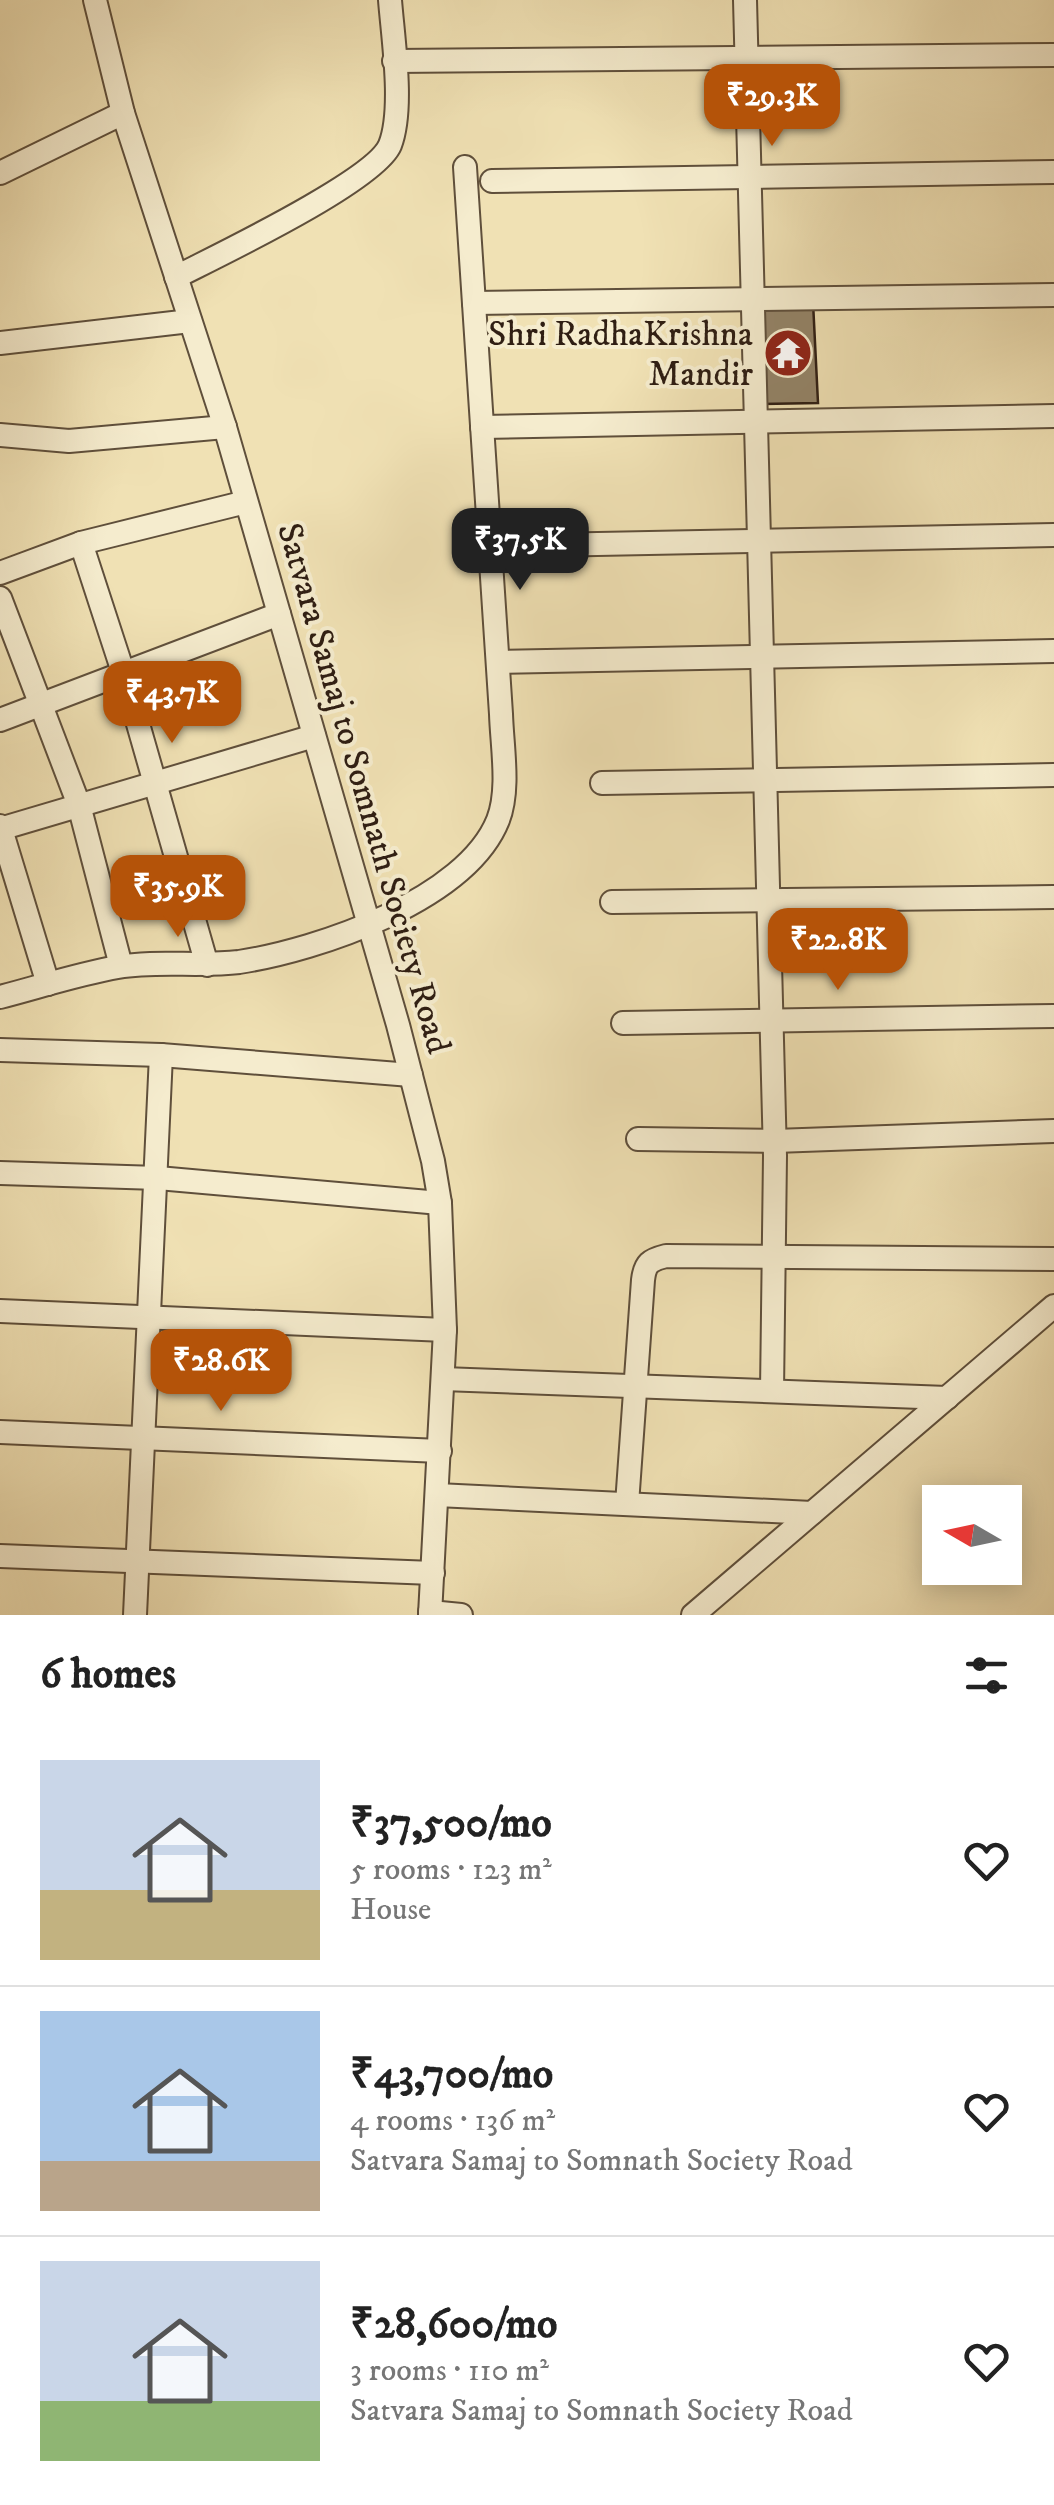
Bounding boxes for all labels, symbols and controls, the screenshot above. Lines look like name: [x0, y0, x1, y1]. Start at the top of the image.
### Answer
pin: ₹29.3K: [691, 64, 853, 149]
text: ₹29.3K: [726, 76, 818, 116]
place label: Shri RadhaKrishna Mandir: [488, 313, 753, 397]
temple icon: Shri RadhaKrishna Mandir: [762, 327, 814, 379]
pin: ₹37.5K: [439, 508, 601, 593]
street label: Satvara Samaj to Somnath Society Road: [266, 518, 460, 1059]
text: ₹37.5K: [474, 520, 566, 560]
pin: ₹43.7K: [91, 661, 253, 746]
text: ₹43.7K: [125, 673, 219, 713]
pin: ₹35.9K: [97, 855, 259, 940]
text: ₹35.9K: [132, 867, 224, 907]
pin: ₹22.8K: [757, 908, 919, 993]
text: ₹22.8K: [790, 920, 886, 960]
pin: ₹28.6K: [140, 1329, 302, 1414]
text: ₹28.6K: [173, 1341, 269, 1381]
north arrow: [922, 1485, 1022, 1585]
map controls: [922, 1485, 1022, 1585]
icon: filters: [959, 1648, 1014, 1703]
text: 6 homes: [40, 1649, 176, 1701]
text: ₹37,500/mo: [350, 1798, 552, 1850]
icon: home: [120, 1800, 240, 1920]
icon: heart: [959, 1833, 1014, 1888]
text: 5 rooms · 123 m²: [350, 1850, 552, 1890]
text: House: [350, 1890, 431, 1930]
text: ₹43,700/mo: [350, 2049, 553, 2101]
icon: home: [120, 2051, 240, 2171]
icon: heart: [959, 2084, 1014, 2139]
text: 4 rooms · 136 m²: [350, 2101, 555, 2141]
text: Satvara Samaj to Somnath Society Road: [350, 2141, 853, 2181]
text: ₹28,600/mo: [350, 2299, 557, 2351]
icon: home: [120, 2301, 240, 2421]
icon: heart: [959, 2334, 1014, 2389]
text: 3 rooms · 110 m²: [350, 2351, 549, 2391]
text: Satvara Samaj to Somnath Society Road: [350, 2391, 853, 2431]

